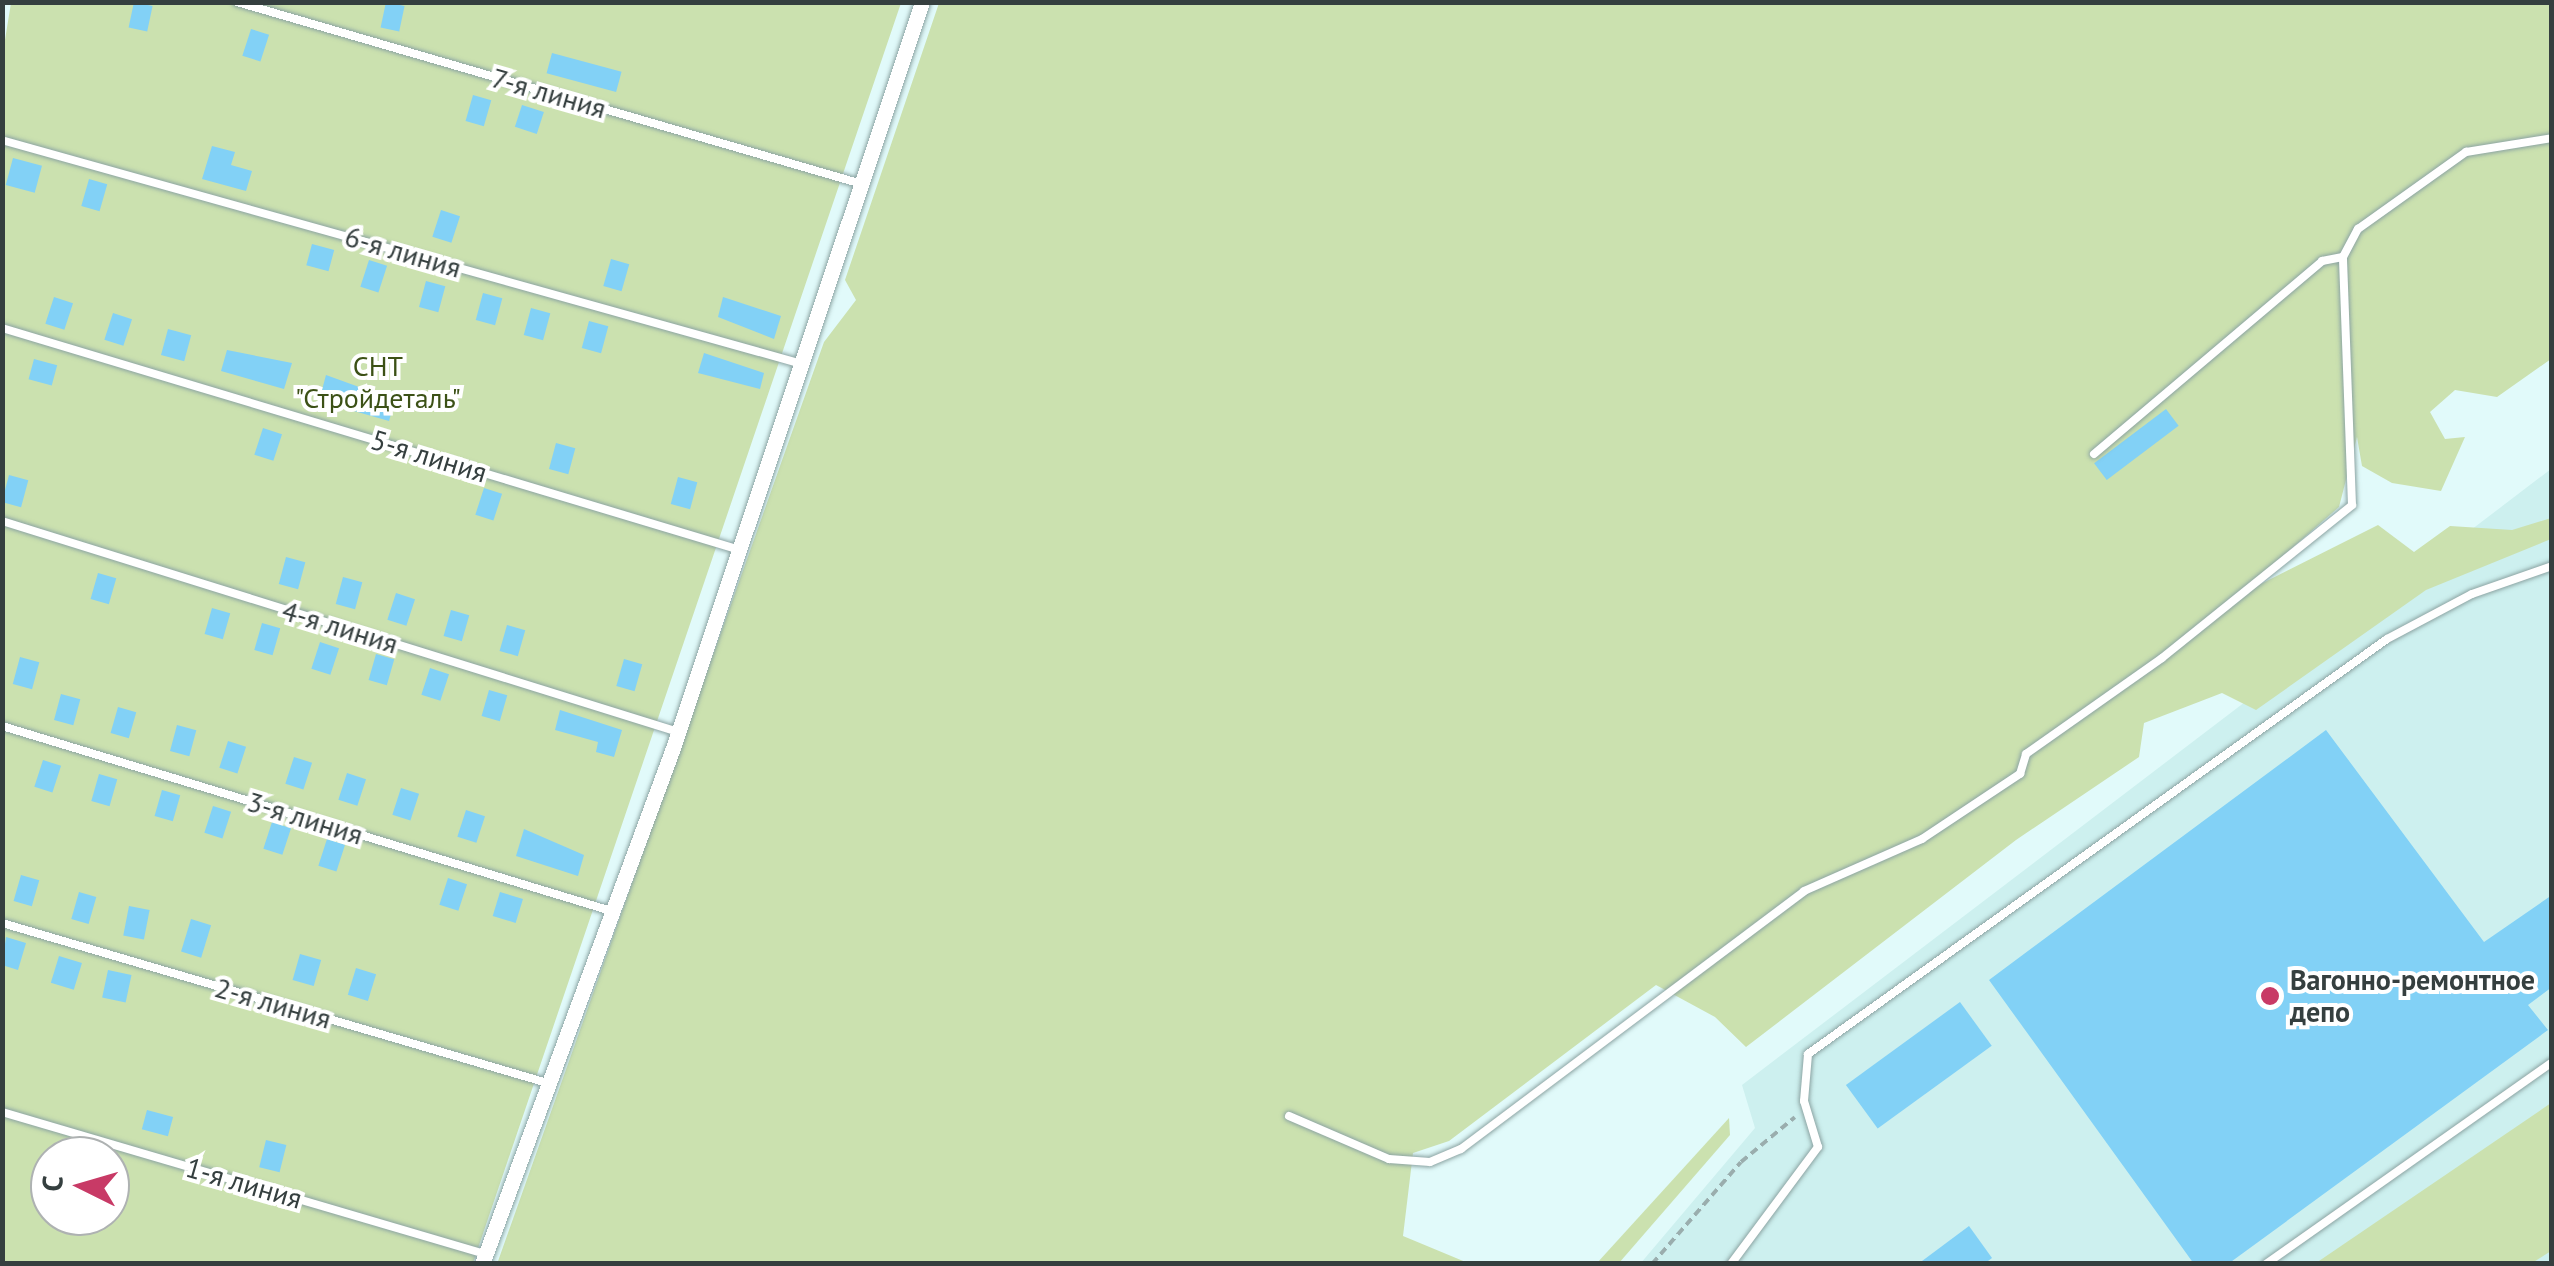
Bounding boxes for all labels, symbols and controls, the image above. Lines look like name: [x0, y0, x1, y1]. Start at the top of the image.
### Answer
street label: 7-я линия: [488, 61, 610, 125]
street label: 6-я линия: [341, 219, 465, 285]
park label: СНТ "Стройдеталь": [295, 349, 461, 415]
street label: 5-я линия: [367, 423, 491, 489]
street label: 4-я линия: [278, 594, 402, 660]
street label: 3-я линия: [243, 785, 367, 851]
place label: Вагонно-ремонтное депо: [2290, 963, 2535, 1029]
street label: 2-я линия: [211, 970, 335, 1036]
marker: Вагонно-ремонтное депо: [2259, 985, 2281, 1007]
north arrow: [30, 1136, 130, 1236]
street label: 1-я линия: [182, 1150, 306, 1216]
text: С: [32, 1174, 71, 1193]

